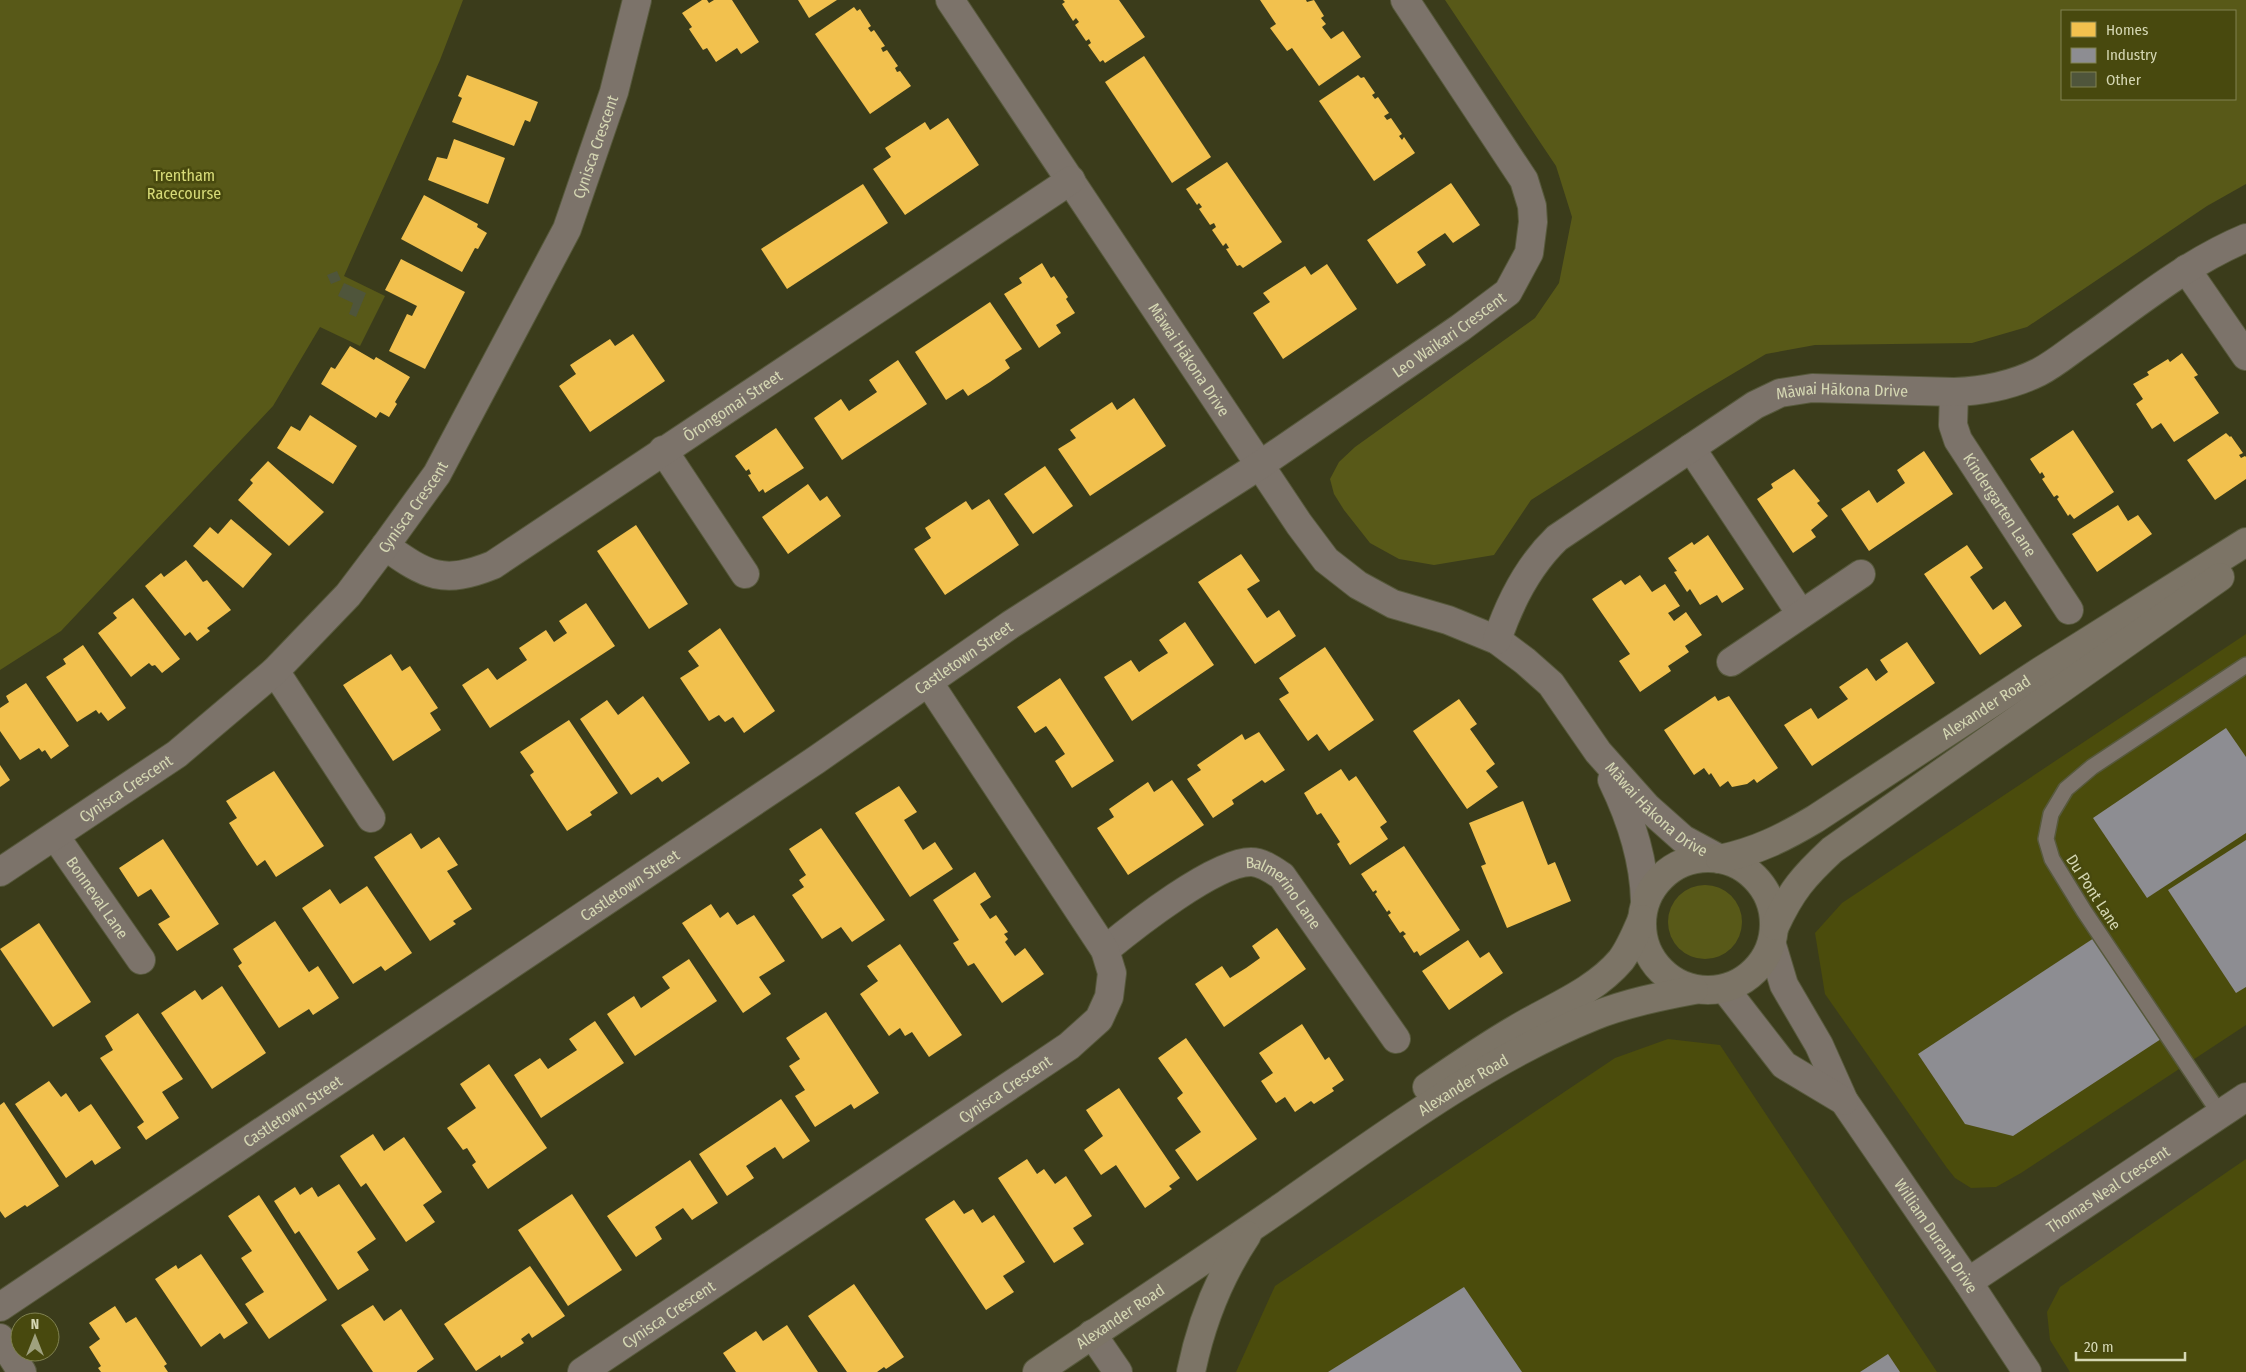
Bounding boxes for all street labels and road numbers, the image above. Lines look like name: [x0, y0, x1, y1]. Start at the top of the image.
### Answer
street label: Cynisca Crescent: [569, 92, 622, 201]
street label: Leo Waikari Crescent: [1389, 288, 1510, 382]
street label: Māwai Hākona Drive: [1144, 299, 1234, 420]
street label: Ōrongomai Street: [680, 366, 787, 446]
street label: Māwai Hākona Drive: [1775, 379, 1908, 403]
street label: Kindergarten Lane: [1959, 450, 2041, 560]
street label: Cynisca Crescent: [374, 457, 452, 557]
street label: Castletown Street: [911, 617, 1017, 698]
street label: Alexander Road: [1938, 671, 2034, 743]
street label: Cynisca Crescent: [76, 750, 177, 827]
street label: Māwai Hākona Drive: [1601, 758, 1711, 861]
street label: Castletown Street: [577, 845, 684, 925]
street label: Du Pont Lane: [2062, 851, 2125, 934]
street label: Bonneval Lane: [62, 853, 132, 943]
street label: Balmerino Lane: [1245, 853, 1325, 933]
street label: Alexander Road: [1415, 1050, 1512, 1120]
street label: Cynisca Crescent: [955, 1051, 1056, 1127]
street label: Castletown Street: [240, 1071, 346, 1151]
street label: Thomas Neal Crescent: [2043, 1141, 2174, 1237]
street label: William Durant Drive: [1890, 1175, 1982, 1297]
street label: Cynisca Crescent: [619, 1276, 720, 1353]
street label: Alexander Road: [1072, 1280, 1168, 1353]

